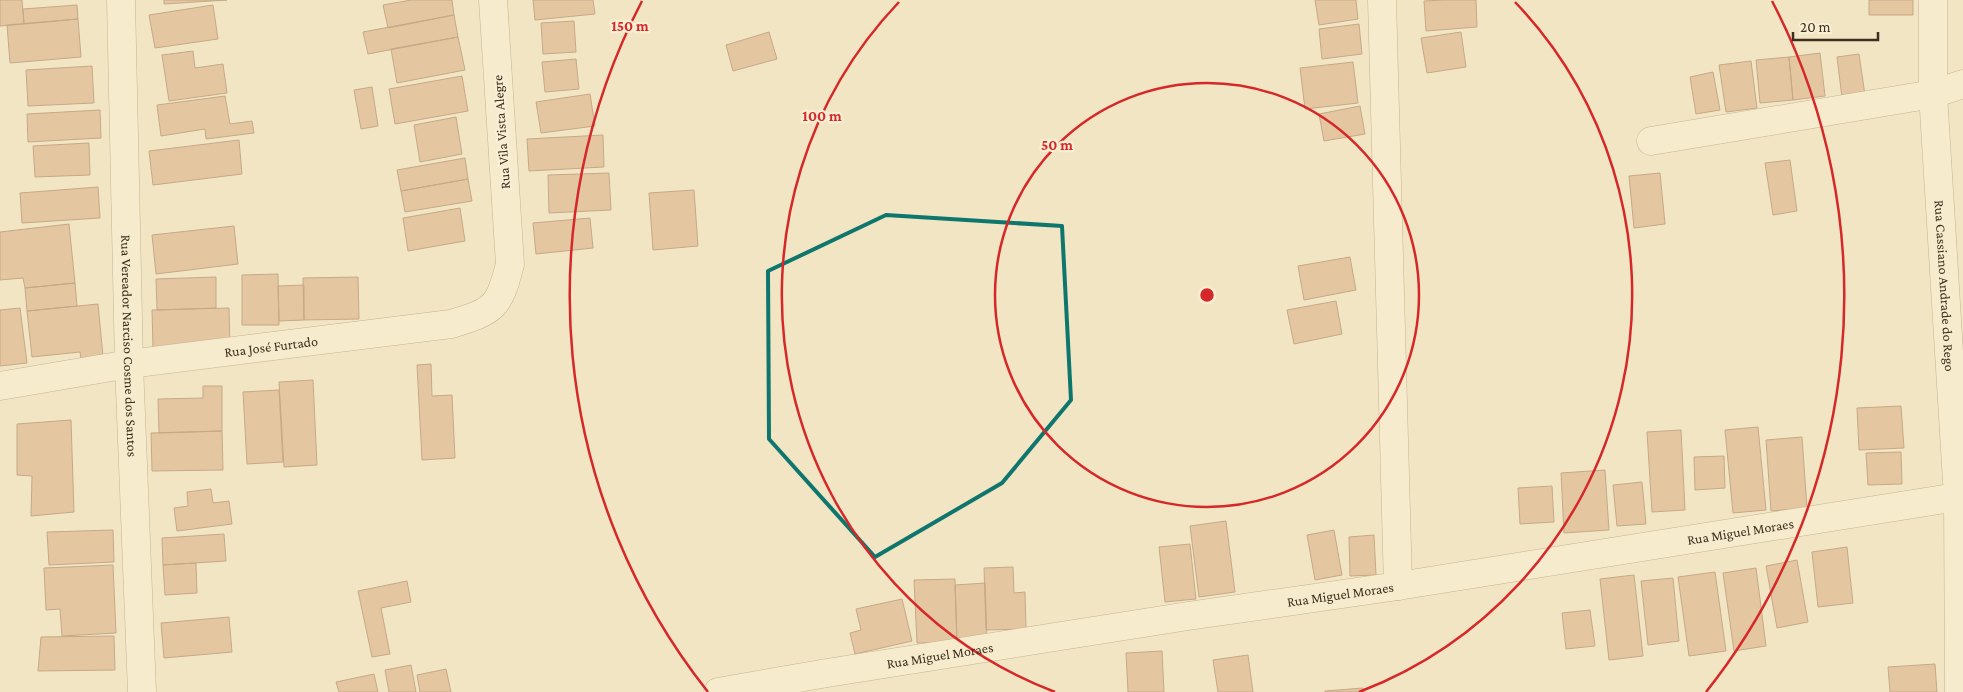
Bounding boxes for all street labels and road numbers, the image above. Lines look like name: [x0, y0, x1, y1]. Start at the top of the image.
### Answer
street label: Rua Vila Vista Alegre: [489, 74, 513, 190]
street label: Rua Cassiano Andrade do Rego: [1932, 199, 1958, 372]
street label: Rua Vereador Narciso Cosme dos Santos: [118, 234, 141, 457]
street label: Rua José Furtado: [223, 333, 319, 360]
street label: Rua Miguel Moraes: [1686, 515, 1795, 548]
street label: Rua Miguel Moraes: [1286, 579, 1395, 610]
street label: Rua Miguel Moraes: [886, 639, 994, 671]

